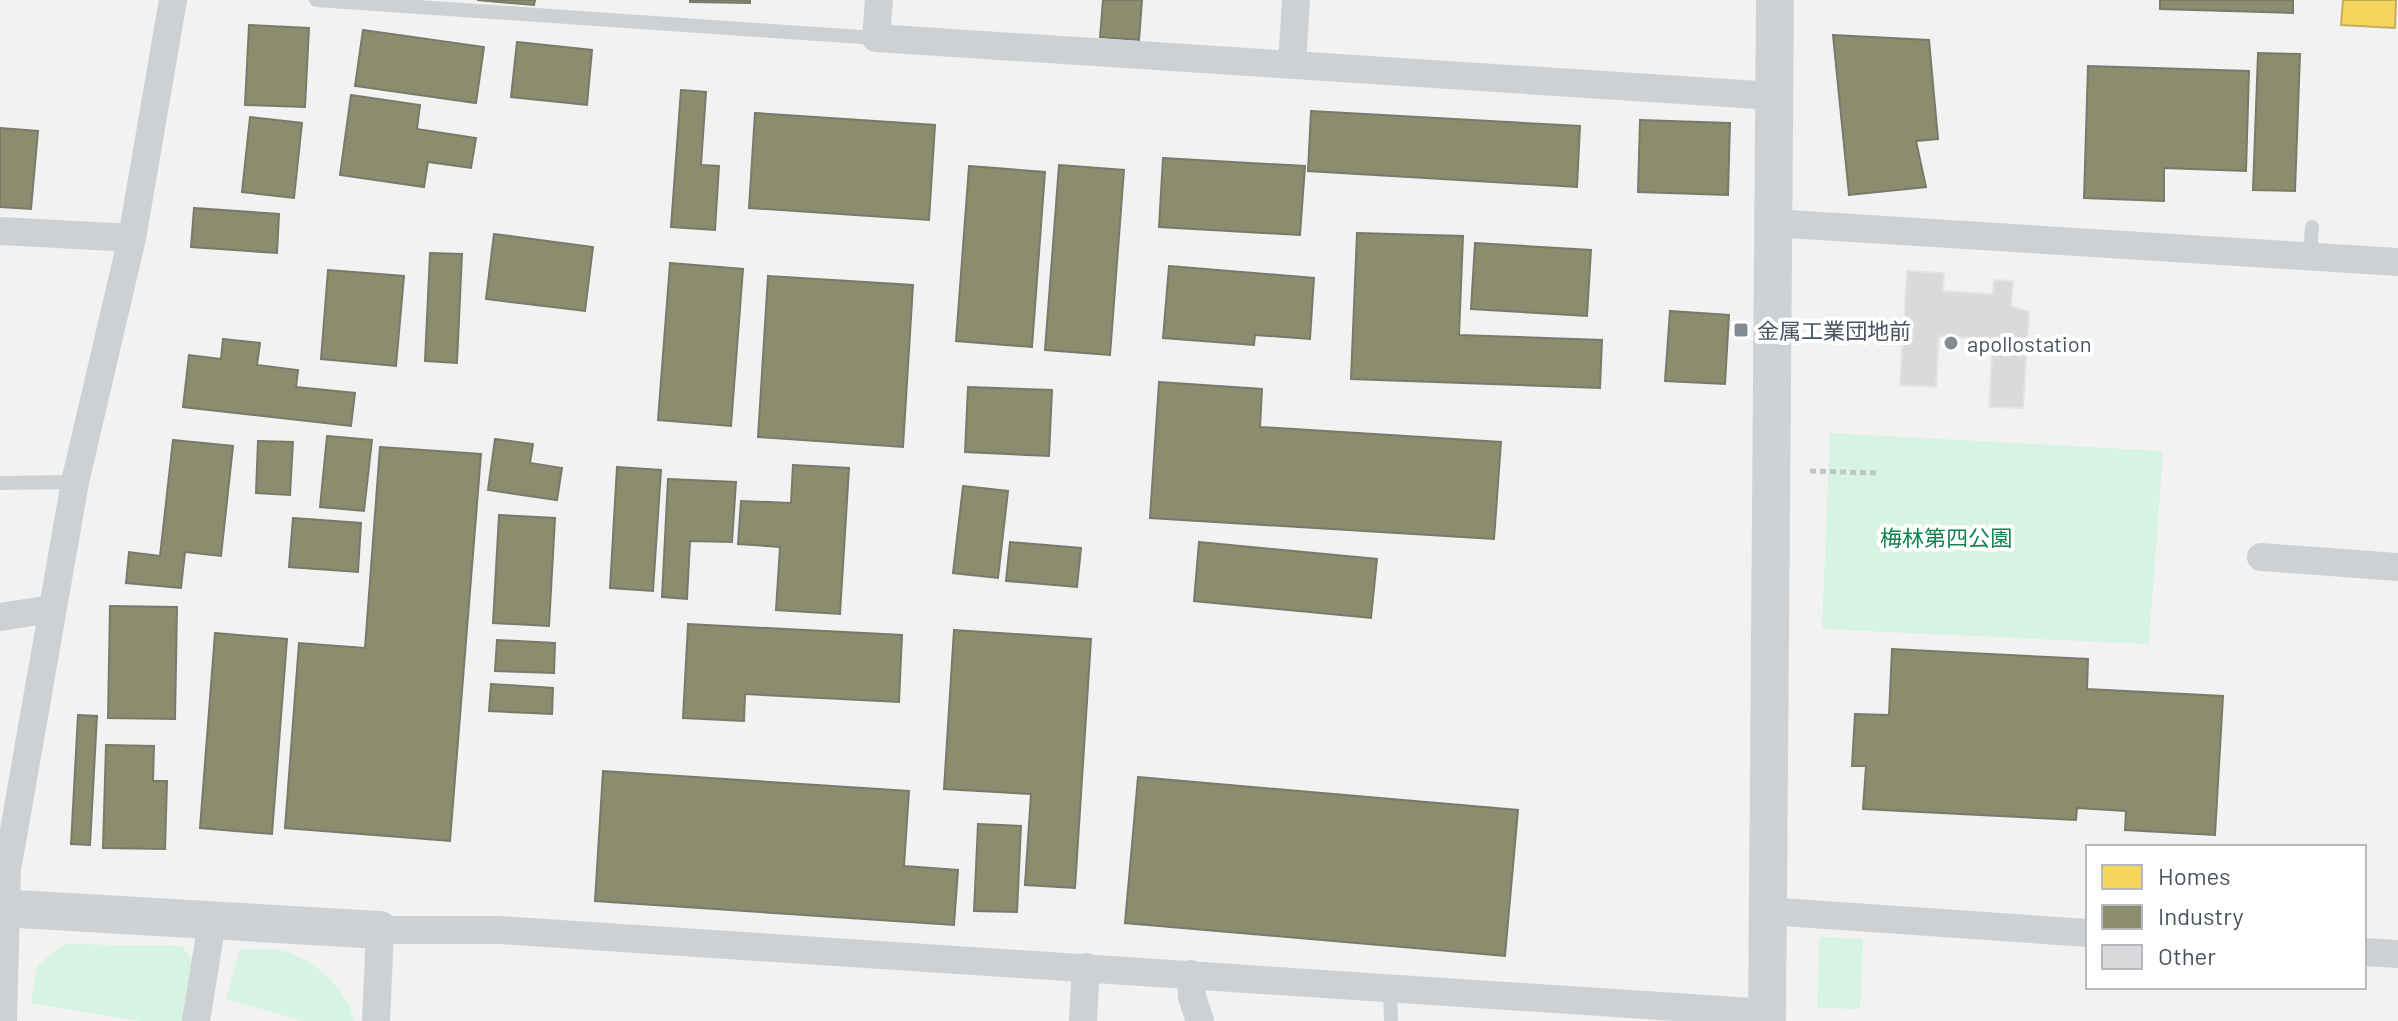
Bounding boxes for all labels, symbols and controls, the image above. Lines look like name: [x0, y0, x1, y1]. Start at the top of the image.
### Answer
place label: 金属工業団地前: [1757, 317, 1911, 343]
marker: 金属工業団地前: [1732, 321, 1750, 339]
place label: apollostation: [1967, 330, 2092, 356]
marker: apollostation: [1942, 334, 1960, 352]
park label: 梅林第四公園: [1880, 524, 2012, 550]
legend: [2086, 845, 2366, 989]
text: Homes: [2158, 861, 2231, 890]
text: Industry: [2158, 901, 2244, 930]
text: Other: [2158, 941, 2216, 970]

